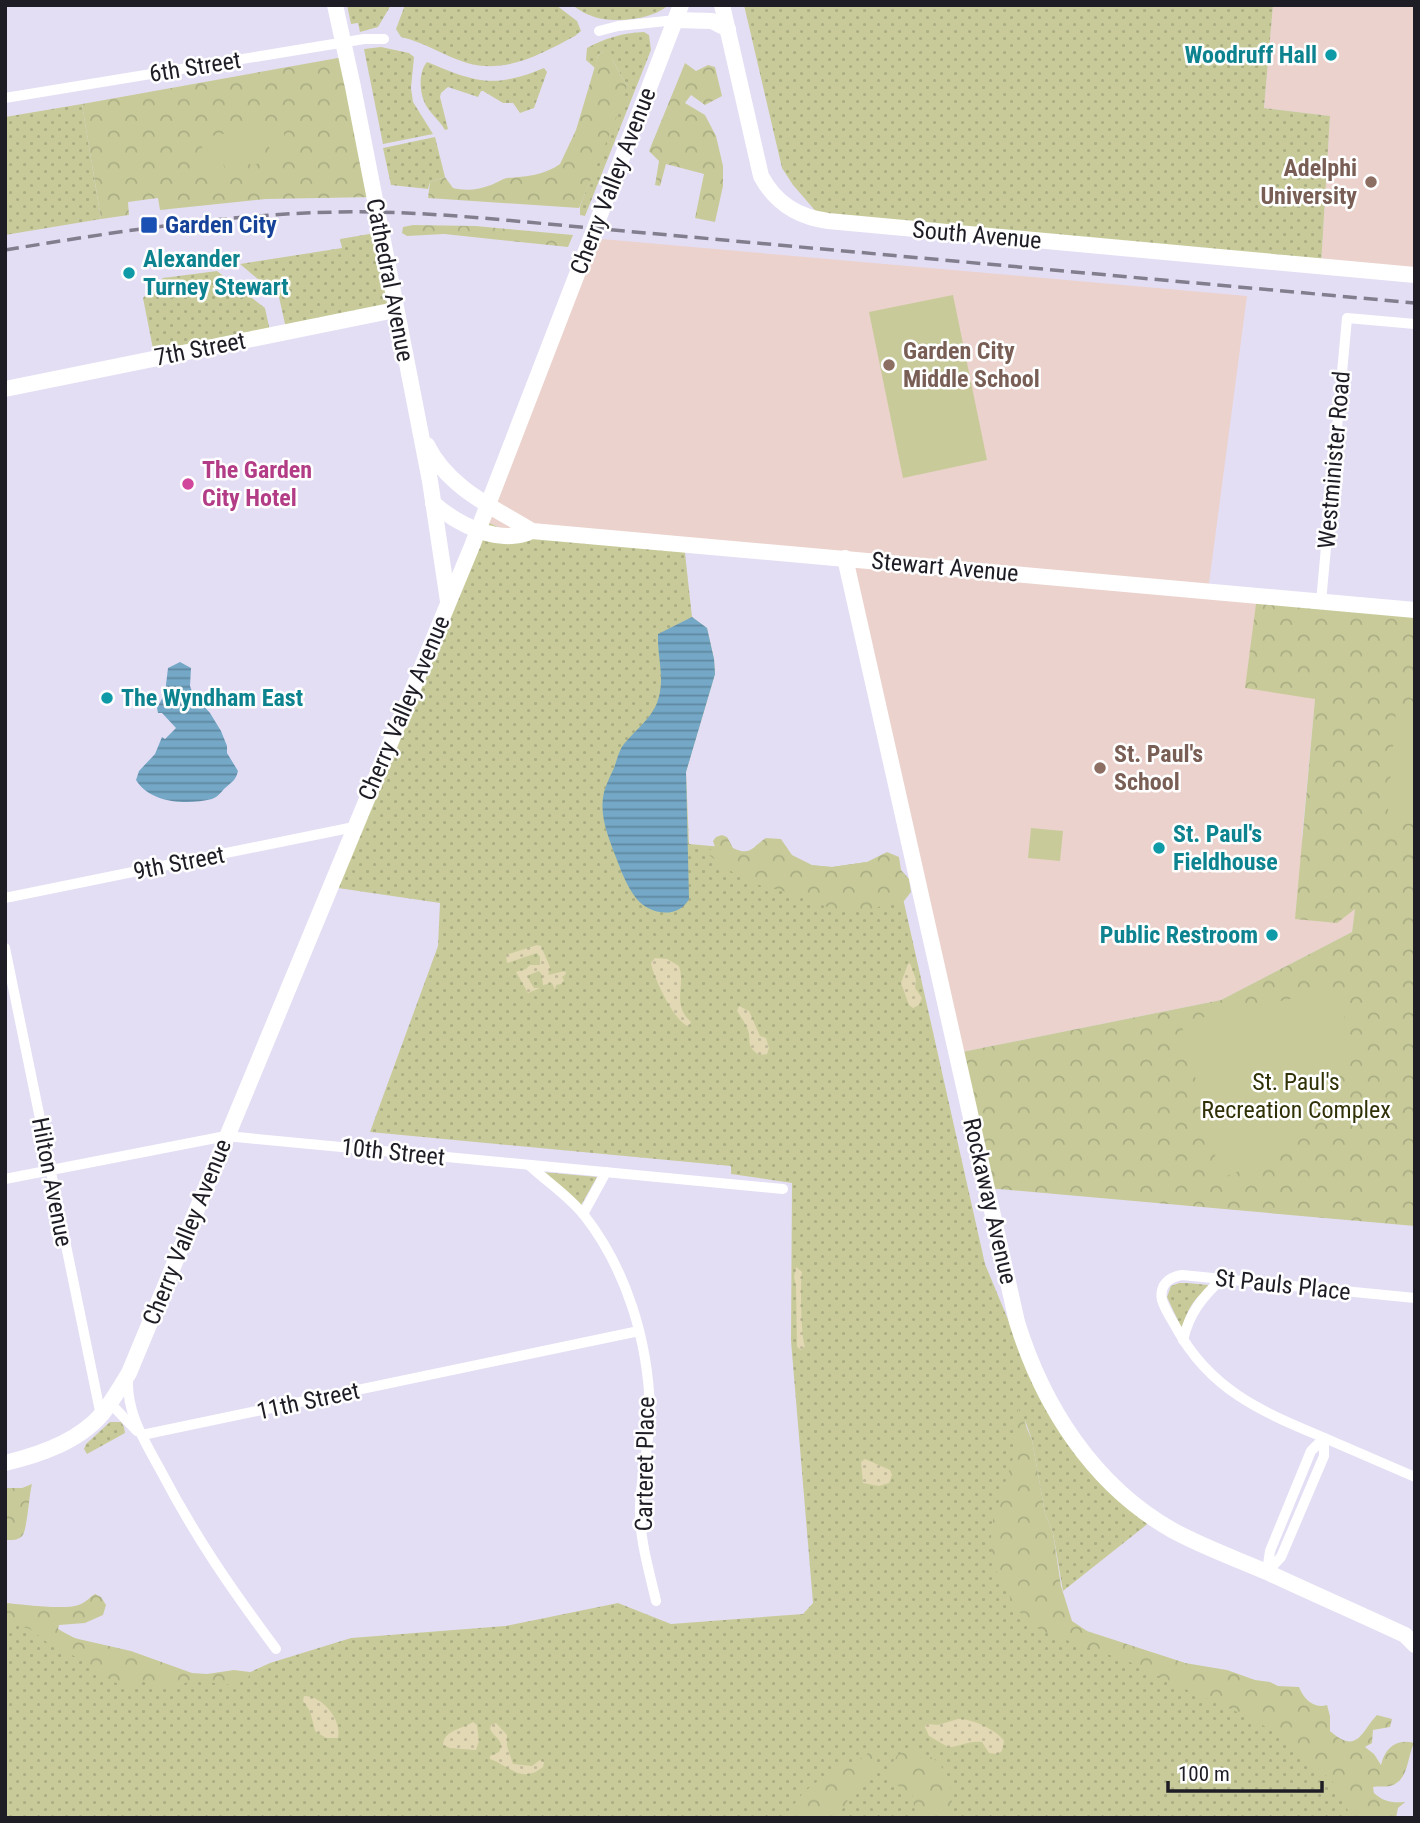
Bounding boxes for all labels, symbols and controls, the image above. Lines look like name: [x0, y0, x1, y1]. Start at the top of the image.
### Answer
place label: Woodruff Hall: [1184, 41, 1317, 69]
street label: 6th Street: [147, 46, 243, 88]
marker: Woodruff Hall: [1323, 47, 1339, 63]
street label: Cherry Valley Avenue: [564, 84, 662, 278]
place label: Adelphi University: [1260, 154, 1357, 210]
marker: Adelphi University: [1363, 174, 1379, 190]
street label: Cathedral Avenue: [360, 196, 420, 364]
place label: Garden City: [165, 211, 277, 239]
marker: Garden City: [139, 215, 159, 235]
street label: South Avenue: [911, 215, 1043, 255]
place label: Alexander Turney Stewart: [143, 245, 289, 301]
marker: Alexander Turney Stewart: [121, 265, 137, 281]
street label: 7th Street: [152, 326, 248, 372]
place label: Garden City Middle School: [903, 337, 1040, 393]
marker: Garden City Middle School: [881, 357, 897, 373]
street label: Westminister Road: [1312, 370, 1356, 550]
place label: The Garden City Hotel: [202, 456, 312, 512]
marker: The Garden City Hotel: [180, 476, 196, 492]
street label: Stewart Avenue: [870, 547, 1020, 587]
street label: Cherry Valley Avenue: [352, 611, 456, 805]
place label: The Wyndham East: [121, 684, 303, 712]
marker: The Wyndham East: [99, 690, 115, 706]
place label: St. Paul's School: [1114, 740, 1203, 796]
marker: St. Paul's School: [1092, 760, 1108, 776]
place label: St. Paul's Fieldhouse: [1173, 820, 1278, 876]
street label: 9th Street: [131, 840, 227, 886]
marker: St. Paul's Fieldhouse: [1151, 840, 1167, 856]
place label: Public Restroom: [1100, 921, 1258, 949]
marker: Public Restroom: [1264, 927, 1280, 943]
park label: St. Paul's Recreation Complex: [1201, 1068, 1391, 1124]
street label: Hilton Avenue: [26, 1115, 78, 1249]
street label: Rockaway Avenue: [957, 1115, 1023, 1287]
street label: 10th Street: [340, 1133, 446, 1171]
street label: Cherry Valley Avenue: [137, 1135, 237, 1329]
street label: St Pauls Place: [1214, 1264, 1352, 1306]
street label: 11th Street: [254, 1376, 362, 1426]
street label: Carteret Place: [630, 1396, 660, 1532]
scale bar: [1168, 1750, 1322, 1794]
text: 100 m: [1178, 1762, 1230, 1786]

